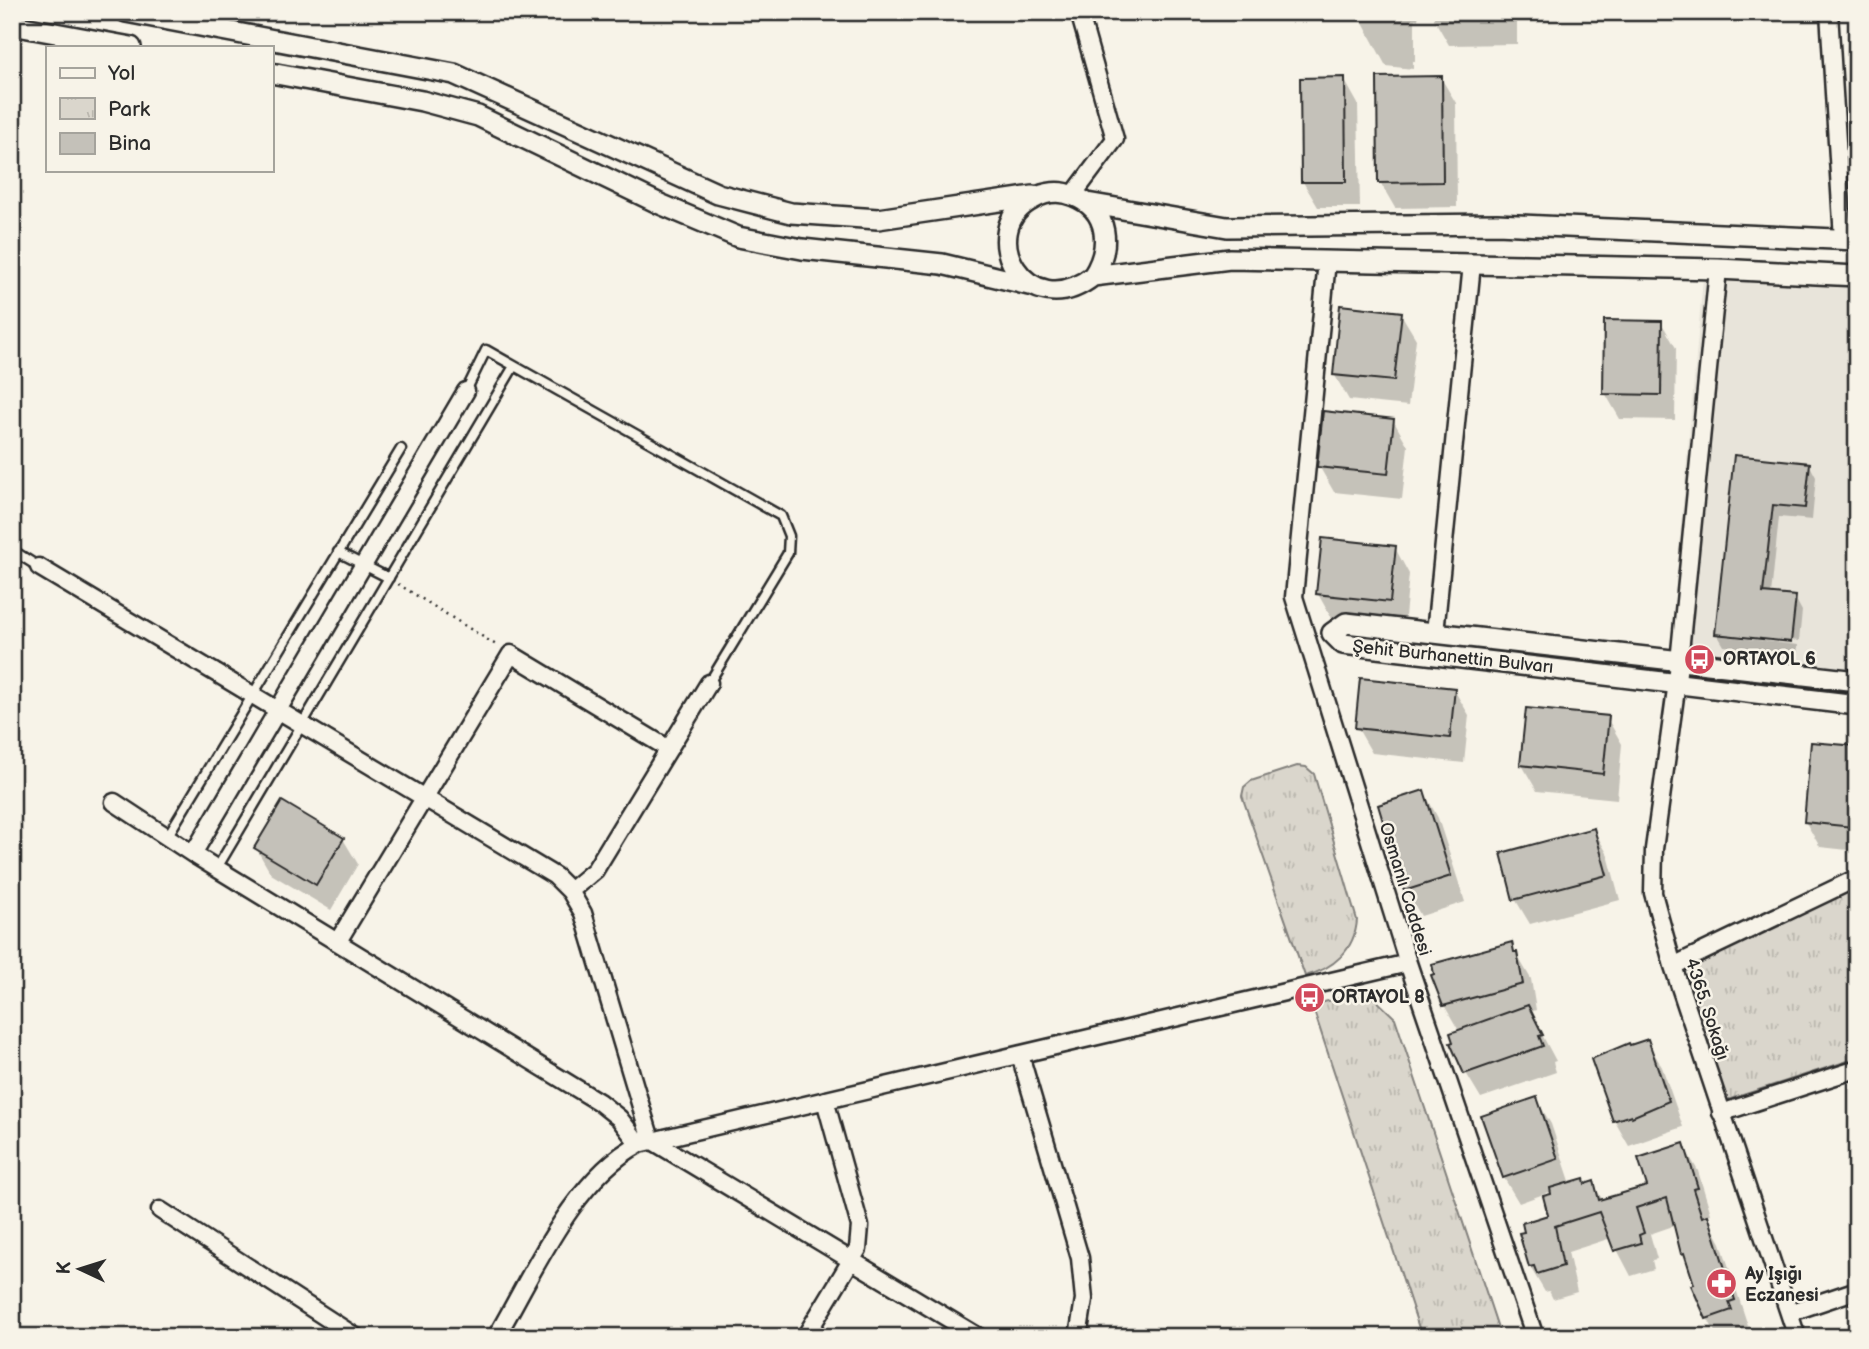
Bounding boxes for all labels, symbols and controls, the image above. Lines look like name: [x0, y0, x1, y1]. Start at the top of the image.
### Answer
legend: [46, 46, 273, 172]
text: Yol: [107, 61, 135, 86]
text: Park: [108, 97, 151, 122]
text: Bina: [108, 131, 151, 156]
street label: Şehit Burhanettin Bulvarı: [1351, 636, 1555, 678]
bus stop icon: ORTAYOL 6: [1683, 642, 1717, 676]
place label: ORTAYOL 6: [1723, 649, 1816, 670]
street label: Osmanlı Caddesi: [1375, 820, 1435, 958]
street label: 4365. Sokağı: [1681, 955, 1733, 1063]
bus stop icon: ORTAYOL 8: [1292, 980, 1326, 1014]
place label: ORTAYOL 8: [1332, 987, 1425, 1008]
north arrow: [46, 1234, 116, 1304]
text: K: [53, 1261, 76, 1275]
place label: Ay Işığı Eczanesi: [1744, 1264, 1819, 1306]
pharmacy icon: Ay Işığı Eczanesi: [1705, 1267, 1739, 1301]

